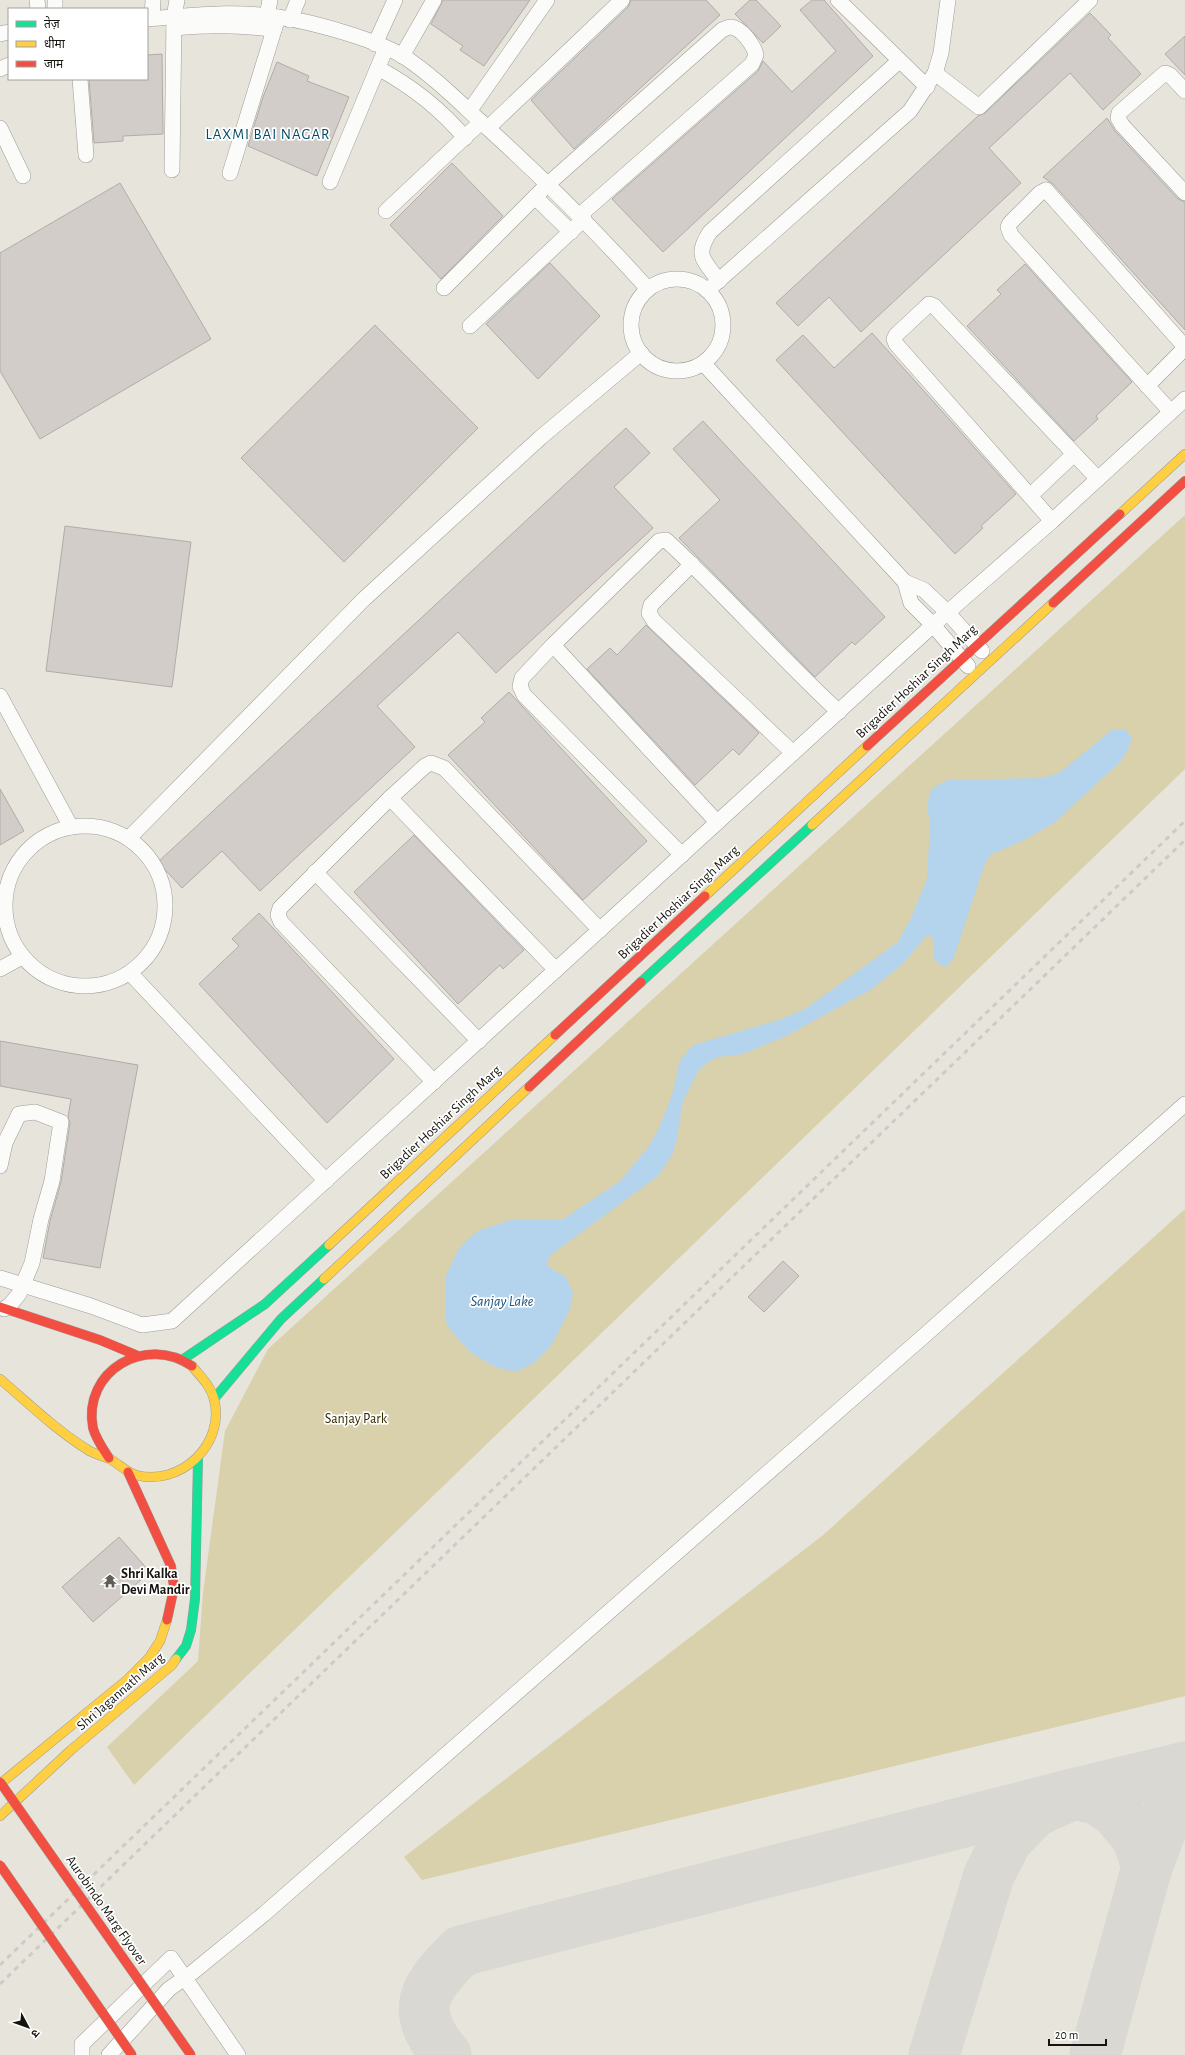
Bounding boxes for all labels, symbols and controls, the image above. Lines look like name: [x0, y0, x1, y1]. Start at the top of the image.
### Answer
legend: [8, 8, 148, 80]
text: तेज़: [44, 16, 61, 30]
text: धीमा: [44, 36, 66, 50]
text: जाम: [44, 58, 64, 70]
district label: LAXMI BAI NAGAR: [206, 127, 330, 142]
street label: Brigadier Hoshiar Singh Marg: [854, 622, 980, 741]
street label: Brigadier Hoshiar Singh Marg: [616, 843, 742, 962]
street label: Brigadier Hoshiar Singh Marg: [378, 1063, 504, 1182]
water label: Sanjay Lake: [470, 1294, 534, 1309]
park label: Sanjay Park: [325, 1412, 388, 1426]
place label: Shri Kalka Devi Mandir: [121, 1567, 190, 1597]
temple icon: Shri Kalka Devi Mandir: [102, 1573, 118, 1589]
street label: Shri Jagannath Marg: [74, 1650, 167, 1733]
street label: Aurobindo Marg Flyover: [63, 1853, 149, 1968]
north arrow: [8, 2007, 48, 2047]
scale bar: [1049, 2021, 1106, 2047]
text: उ: [29, 2027, 41, 2040]
text: 20 m: [1055, 2029, 1078, 2041]

